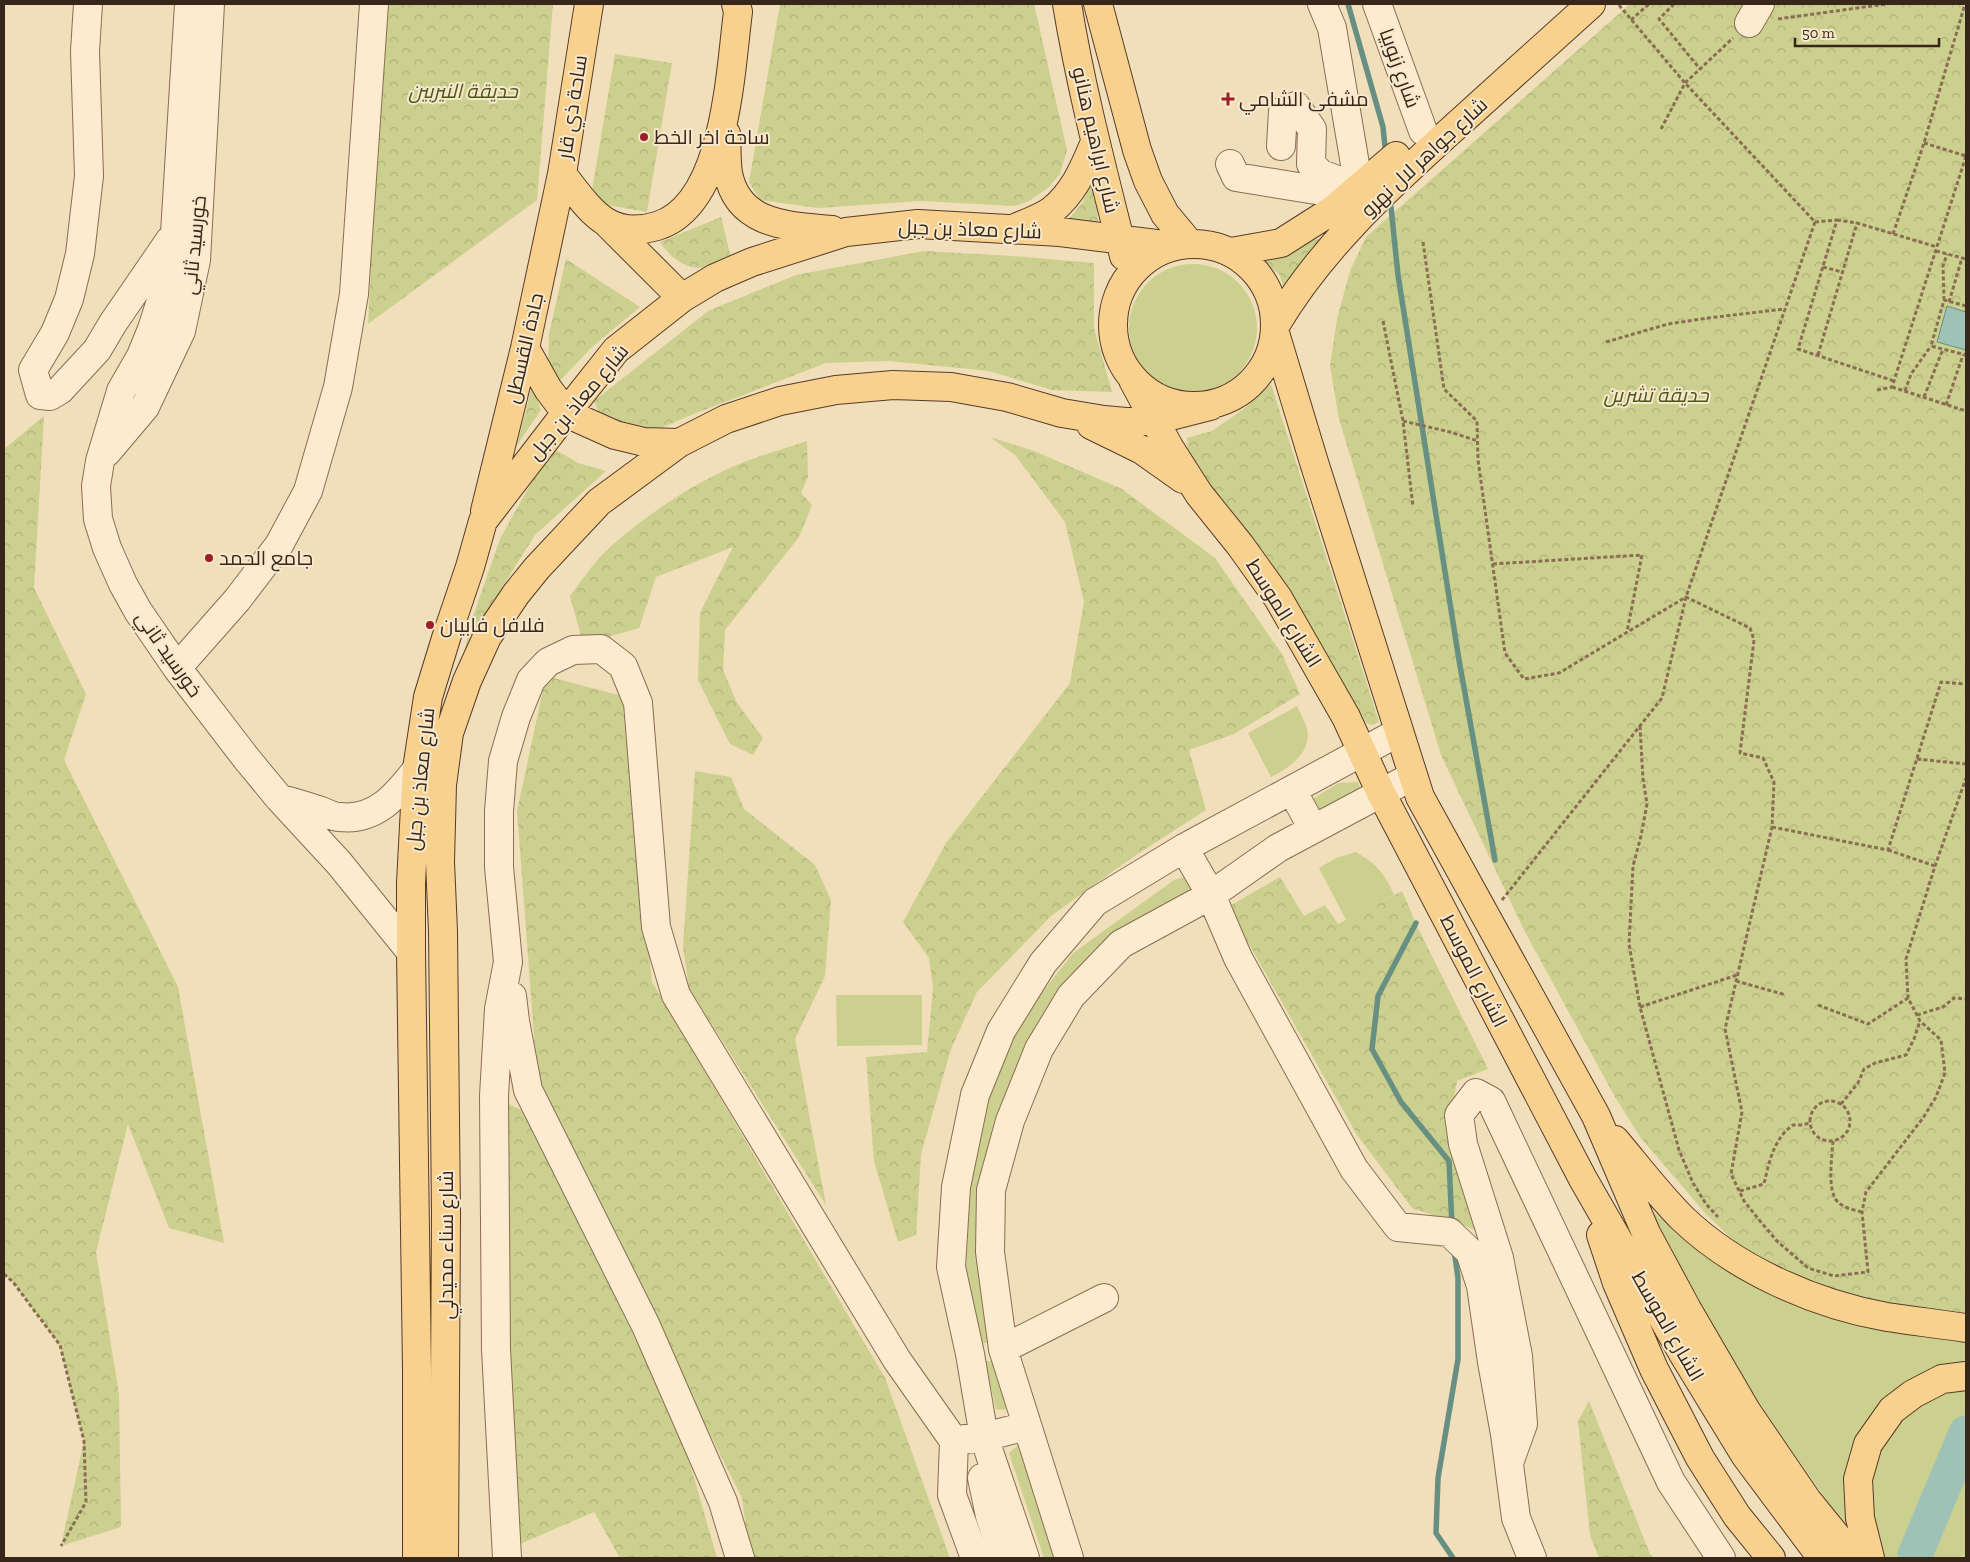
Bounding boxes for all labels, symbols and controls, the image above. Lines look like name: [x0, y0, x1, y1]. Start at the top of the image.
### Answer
scale bar: [1795, 15, 1939, 47]
text: 50 m: [1802, 24, 1835, 42]
street label: شارع زنوبيا: [1373, 25, 1425, 112]
street label: ساحة ذي قار: [552, 53, 596, 162]
street label: شارع ابراهيم هنانو: [1066, 64, 1125, 216]
park label: حديقة النيربين: [408, 79, 519, 103]
place label: مشفى الشامي: [1239, 87, 1369, 115]
marker: مشفى الشامي: [1221, 92, 1235, 106]
street label: شارع جواهر لال نهرو: [1356, 92, 1494, 223]
place label: ساحة اخر الخط: [654, 125, 770, 149]
marker: ساحة اخر الخط: [638, 131, 650, 143]
street label: خورسيد ثاني: [177, 194, 215, 296]
street label: شارع معاذ بن جبل: [898, 214, 1042, 246]
street label: جادة القسطل: [500, 290, 549, 406]
street label: شارع معاذ بن جبل: [523, 339, 635, 466]
park label: حديقة تشرين: [1604, 383, 1709, 407]
place label: جامع الحمد: [219, 546, 313, 572]
marker: جامع الحمد: [203, 552, 215, 564]
street label: الشارع الموسط: [1239, 554, 1327, 673]
street label: خورسيد ثاني: [127, 606, 207, 704]
place label: فلافل فابيان: [440, 613, 545, 638]
marker: فلافل فابيان: [424, 619, 436, 631]
street label: شارع معاذ بن جبل: [401, 706, 441, 852]
street label: الشارع الموسط: [1434, 911, 1513, 1032]
street label: شارع سناء محيدلي: [434, 1171, 462, 1319]
street label: الشارع الموسط: [1625, 1267, 1709, 1386]

